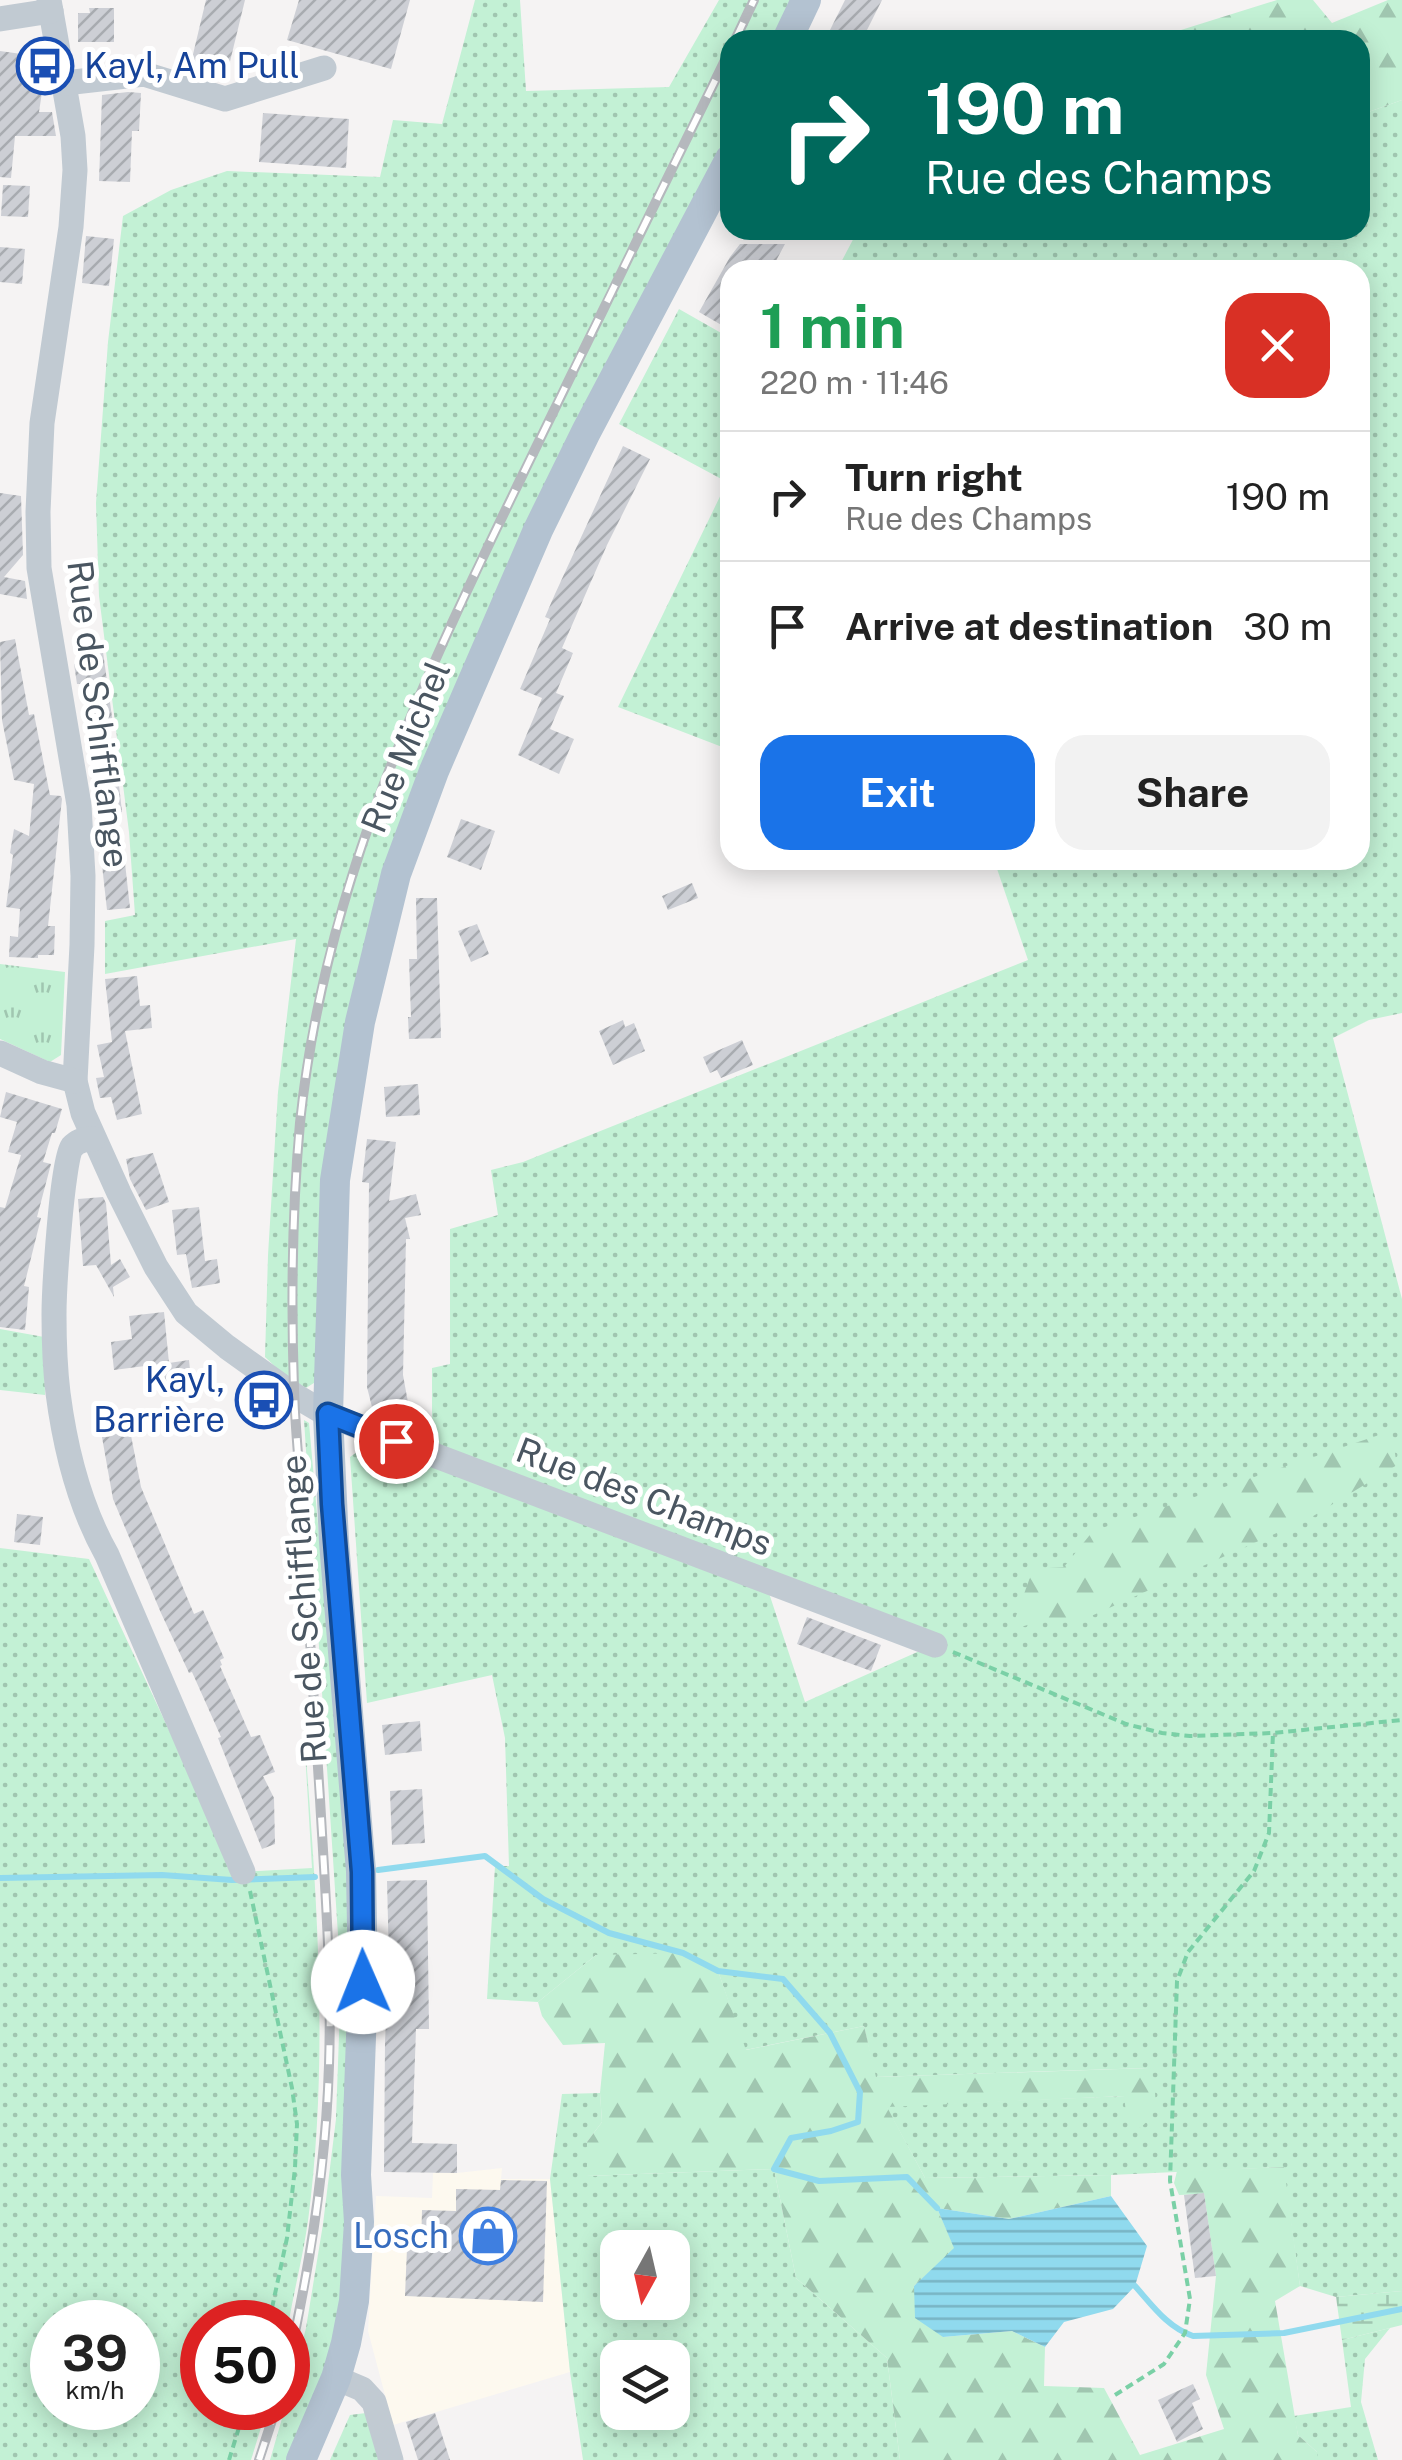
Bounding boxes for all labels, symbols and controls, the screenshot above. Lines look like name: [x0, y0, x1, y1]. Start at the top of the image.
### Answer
bus stop icon: Kayl, Am Pull: [15, 36, 75, 96]
place label: Kayl, Am Pull: [84, 45, 300, 86]
text: 190 m: [925, 67, 1124, 150]
icon: right: [760, 70, 890, 200]
text: Rue des Champs: [925, 151, 1273, 204]
text: 1 min: [760, 291, 905, 362]
button: close: [1225, 293, 1330, 398]
text: 220 m · 11:46: [760, 364, 949, 401]
text: Turn right: [845, 455, 1023, 500]
icon: right: [760, 469, 815, 524]
text: 190 m: [1226, 474, 1330, 519]
text: Rue des Champs: [845, 500, 1092, 537]
street label: Rue de Schifflange: [59, 558, 138, 870]
icon: arrive: [760, 599, 815, 654]
text: Arrive at destination: [845, 604, 1213, 649]
text: 30 m: [1243, 604, 1332, 649]
street label: Rue Michel: [353, 655, 458, 838]
button: Exit: [760, 735, 1035, 850]
button: Share: [1055, 735, 1330, 850]
place label: Kayl, Barrière: [93, 1359, 225, 1440]
bus stop icon: Kayl, Barrière: [234, 1370, 294, 1430]
pin: [354, 1399, 439, 1484]
icon: arrive: [369, 1414, 424, 1469]
street label: Rue des Champs: [511, 1429, 778, 1564]
street label: Rue de Schifflange: [272, 1453, 335, 1765]
position arrow: [311, 1930, 415, 2034]
shop icon: Losch: [458, 2206, 518, 2266]
place label: Losch: [353, 2215, 449, 2256]
north arrow: [600, 2230, 690, 2320]
map controls: [600, 2230, 690, 2430]
speed limit sign: 50: [180, 2300, 310, 2430]
text: 39: [62, 2323, 128, 2382]
button: layers: [600, 2340, 690, 2430]
text: km/h: [66, 2375, 124, 2405]

